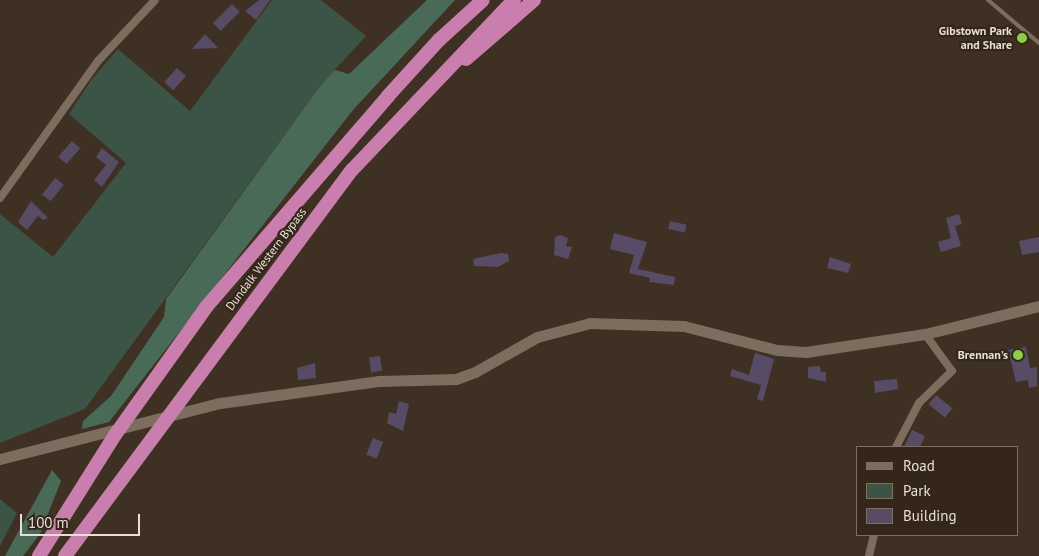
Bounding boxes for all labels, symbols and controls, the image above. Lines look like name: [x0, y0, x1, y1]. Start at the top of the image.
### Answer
place label: Gibstown Park and Share: [939, 24, 1012, 52]
marker: Gibstown Park and Share: [1016, 32, 1028, 44]
street label: Dundalk Western Bypass: [223, 205, 309, 313]
place label: Brennan's: [958, 348, 1008, 362]
marker: Brennan's: [1012, 349, 1024, 361]
legend: [856, 446, 1019, 536]
text: Road: [903, 456, 935, 475]
text: Park: [903, 481, 931, 500]
scale bar: [22, 504, 142, 536]
text: Building: [903, 506, 957, 525]
text: 100 m: [28, 513, 69, 532]

